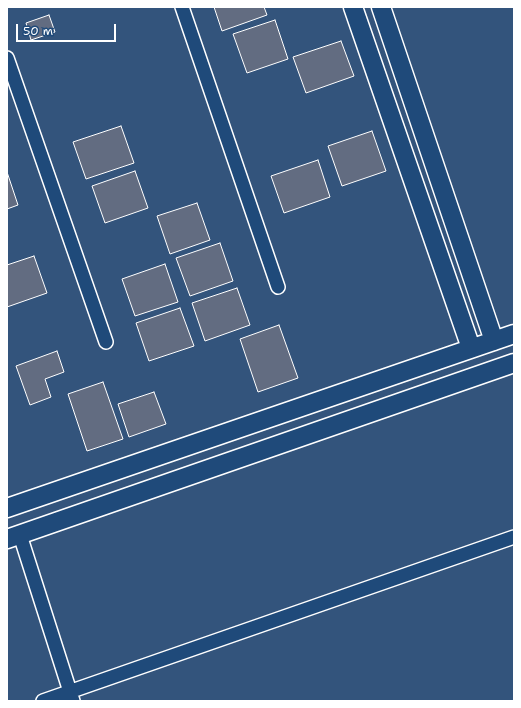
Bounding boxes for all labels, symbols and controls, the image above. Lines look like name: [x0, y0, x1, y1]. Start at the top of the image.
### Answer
scale bar: [18, 16, 118, 42]
text: 50 m: [23, 23, 53, 39]

